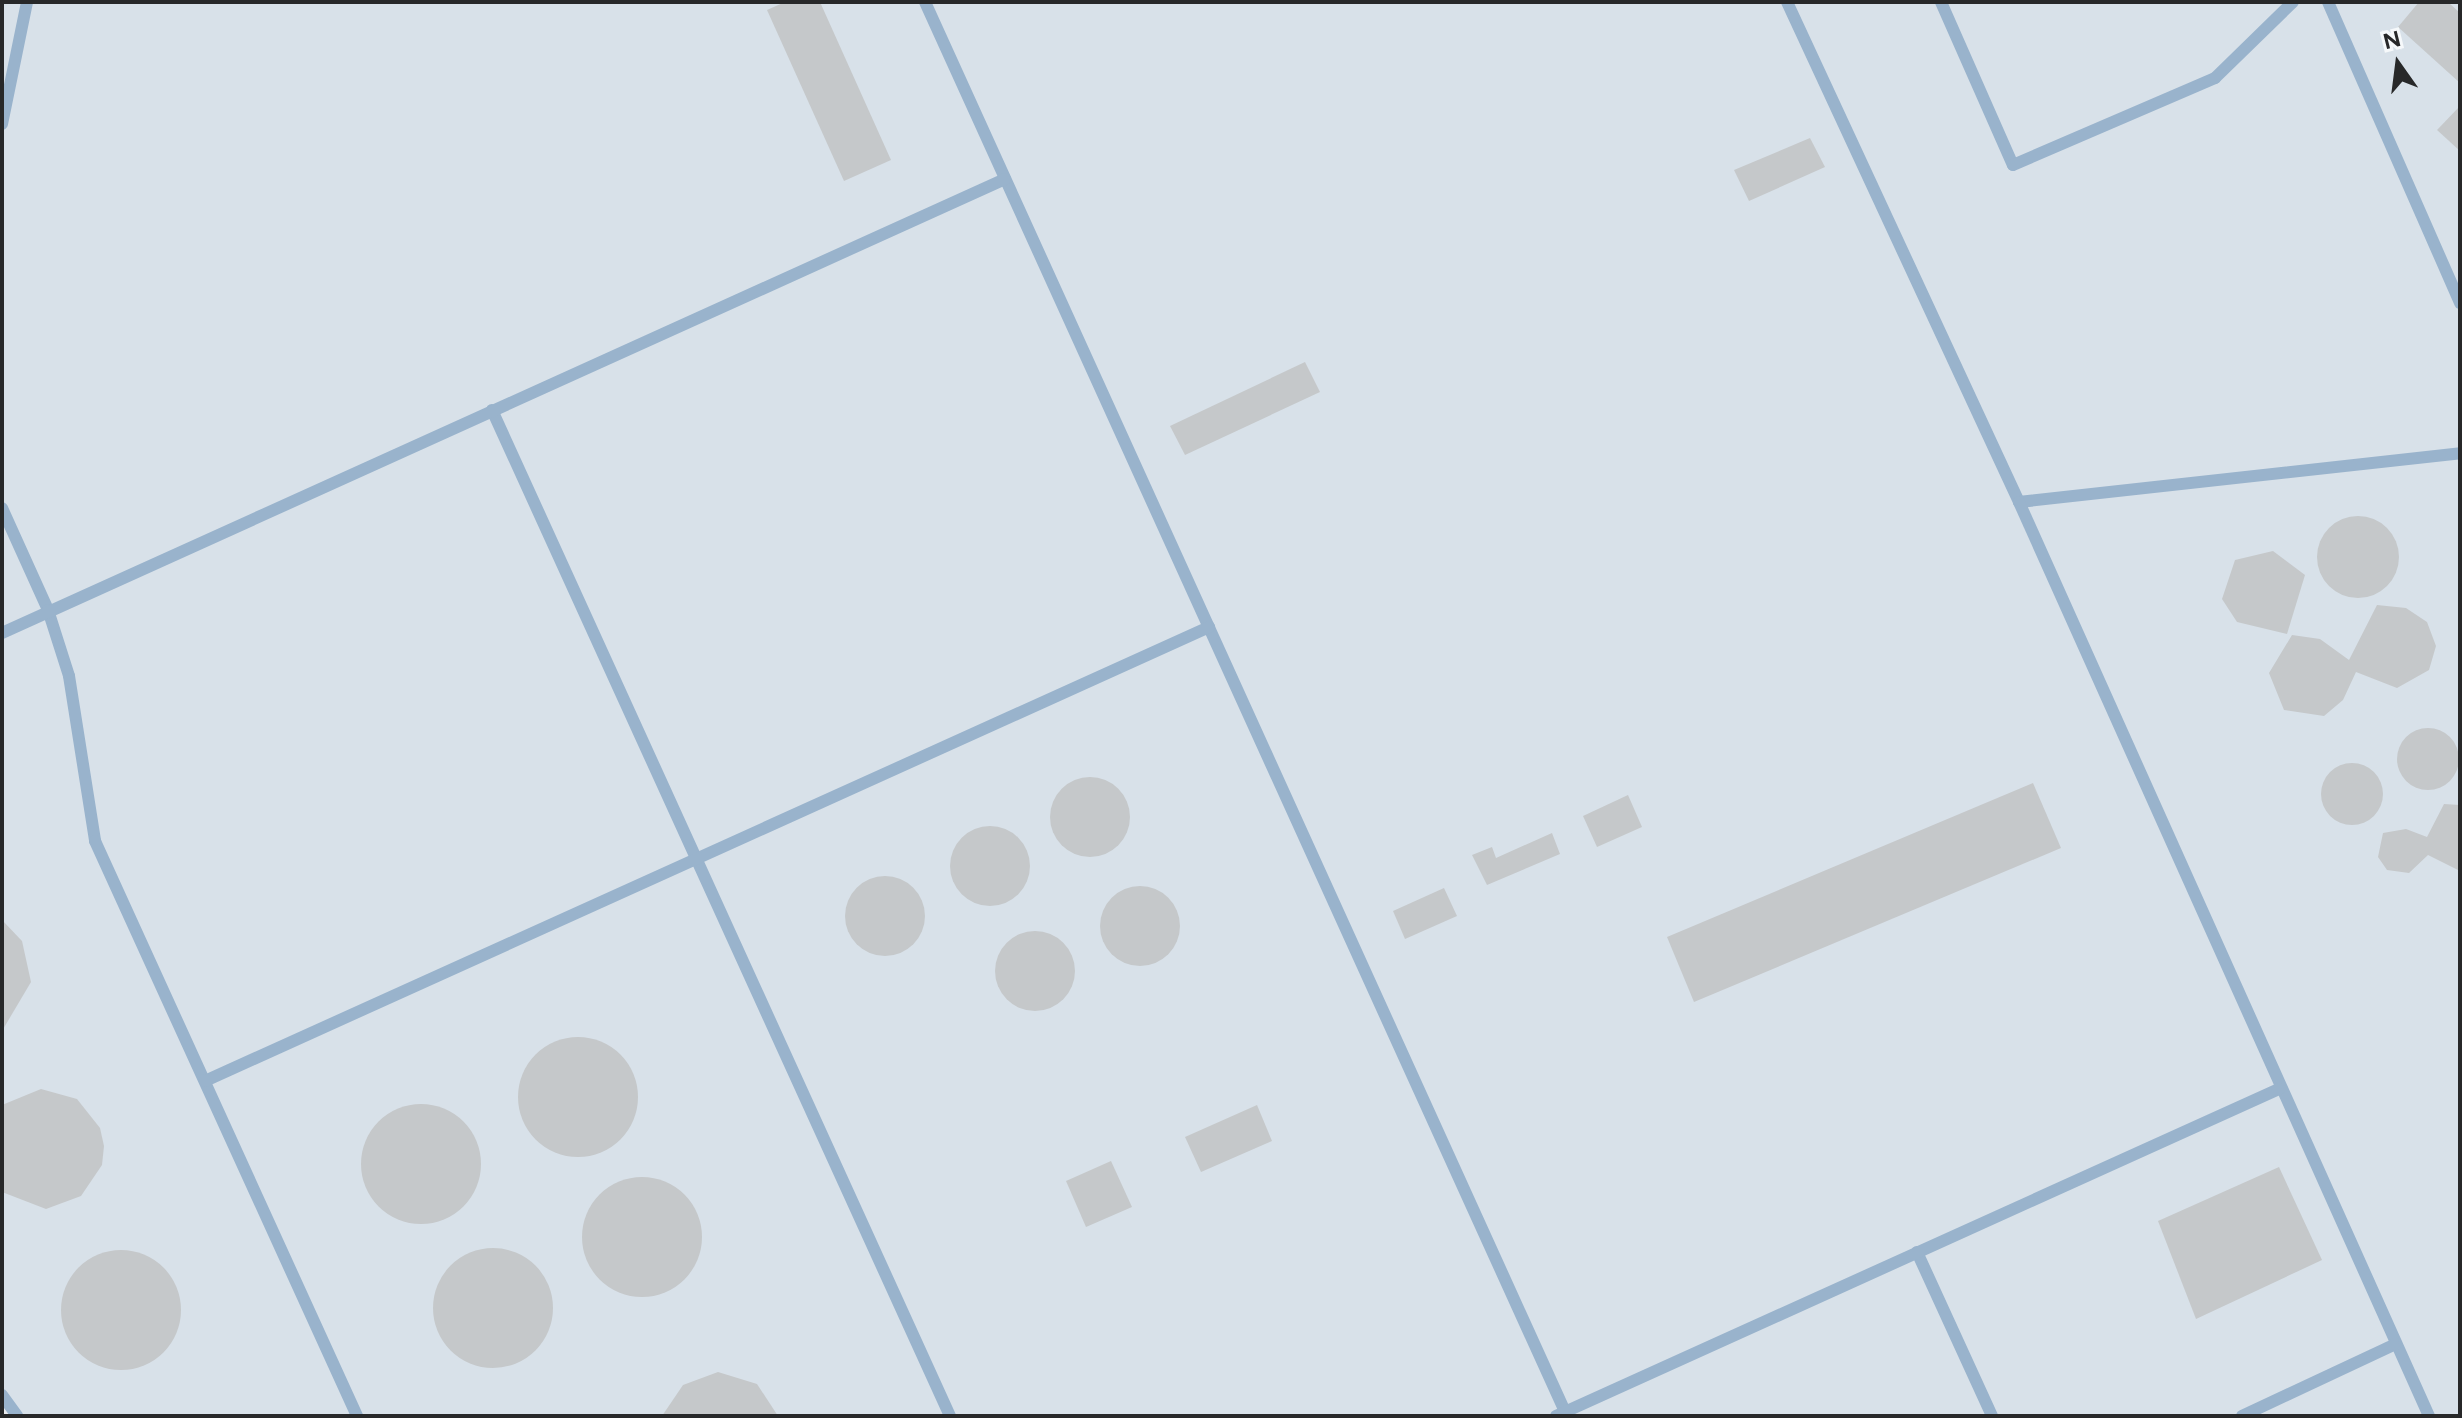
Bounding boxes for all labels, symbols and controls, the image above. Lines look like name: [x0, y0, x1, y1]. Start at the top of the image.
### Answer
north arrow: [2358, 24, 2438, 104]
text: N: [2381, 25, 2404, 55]

